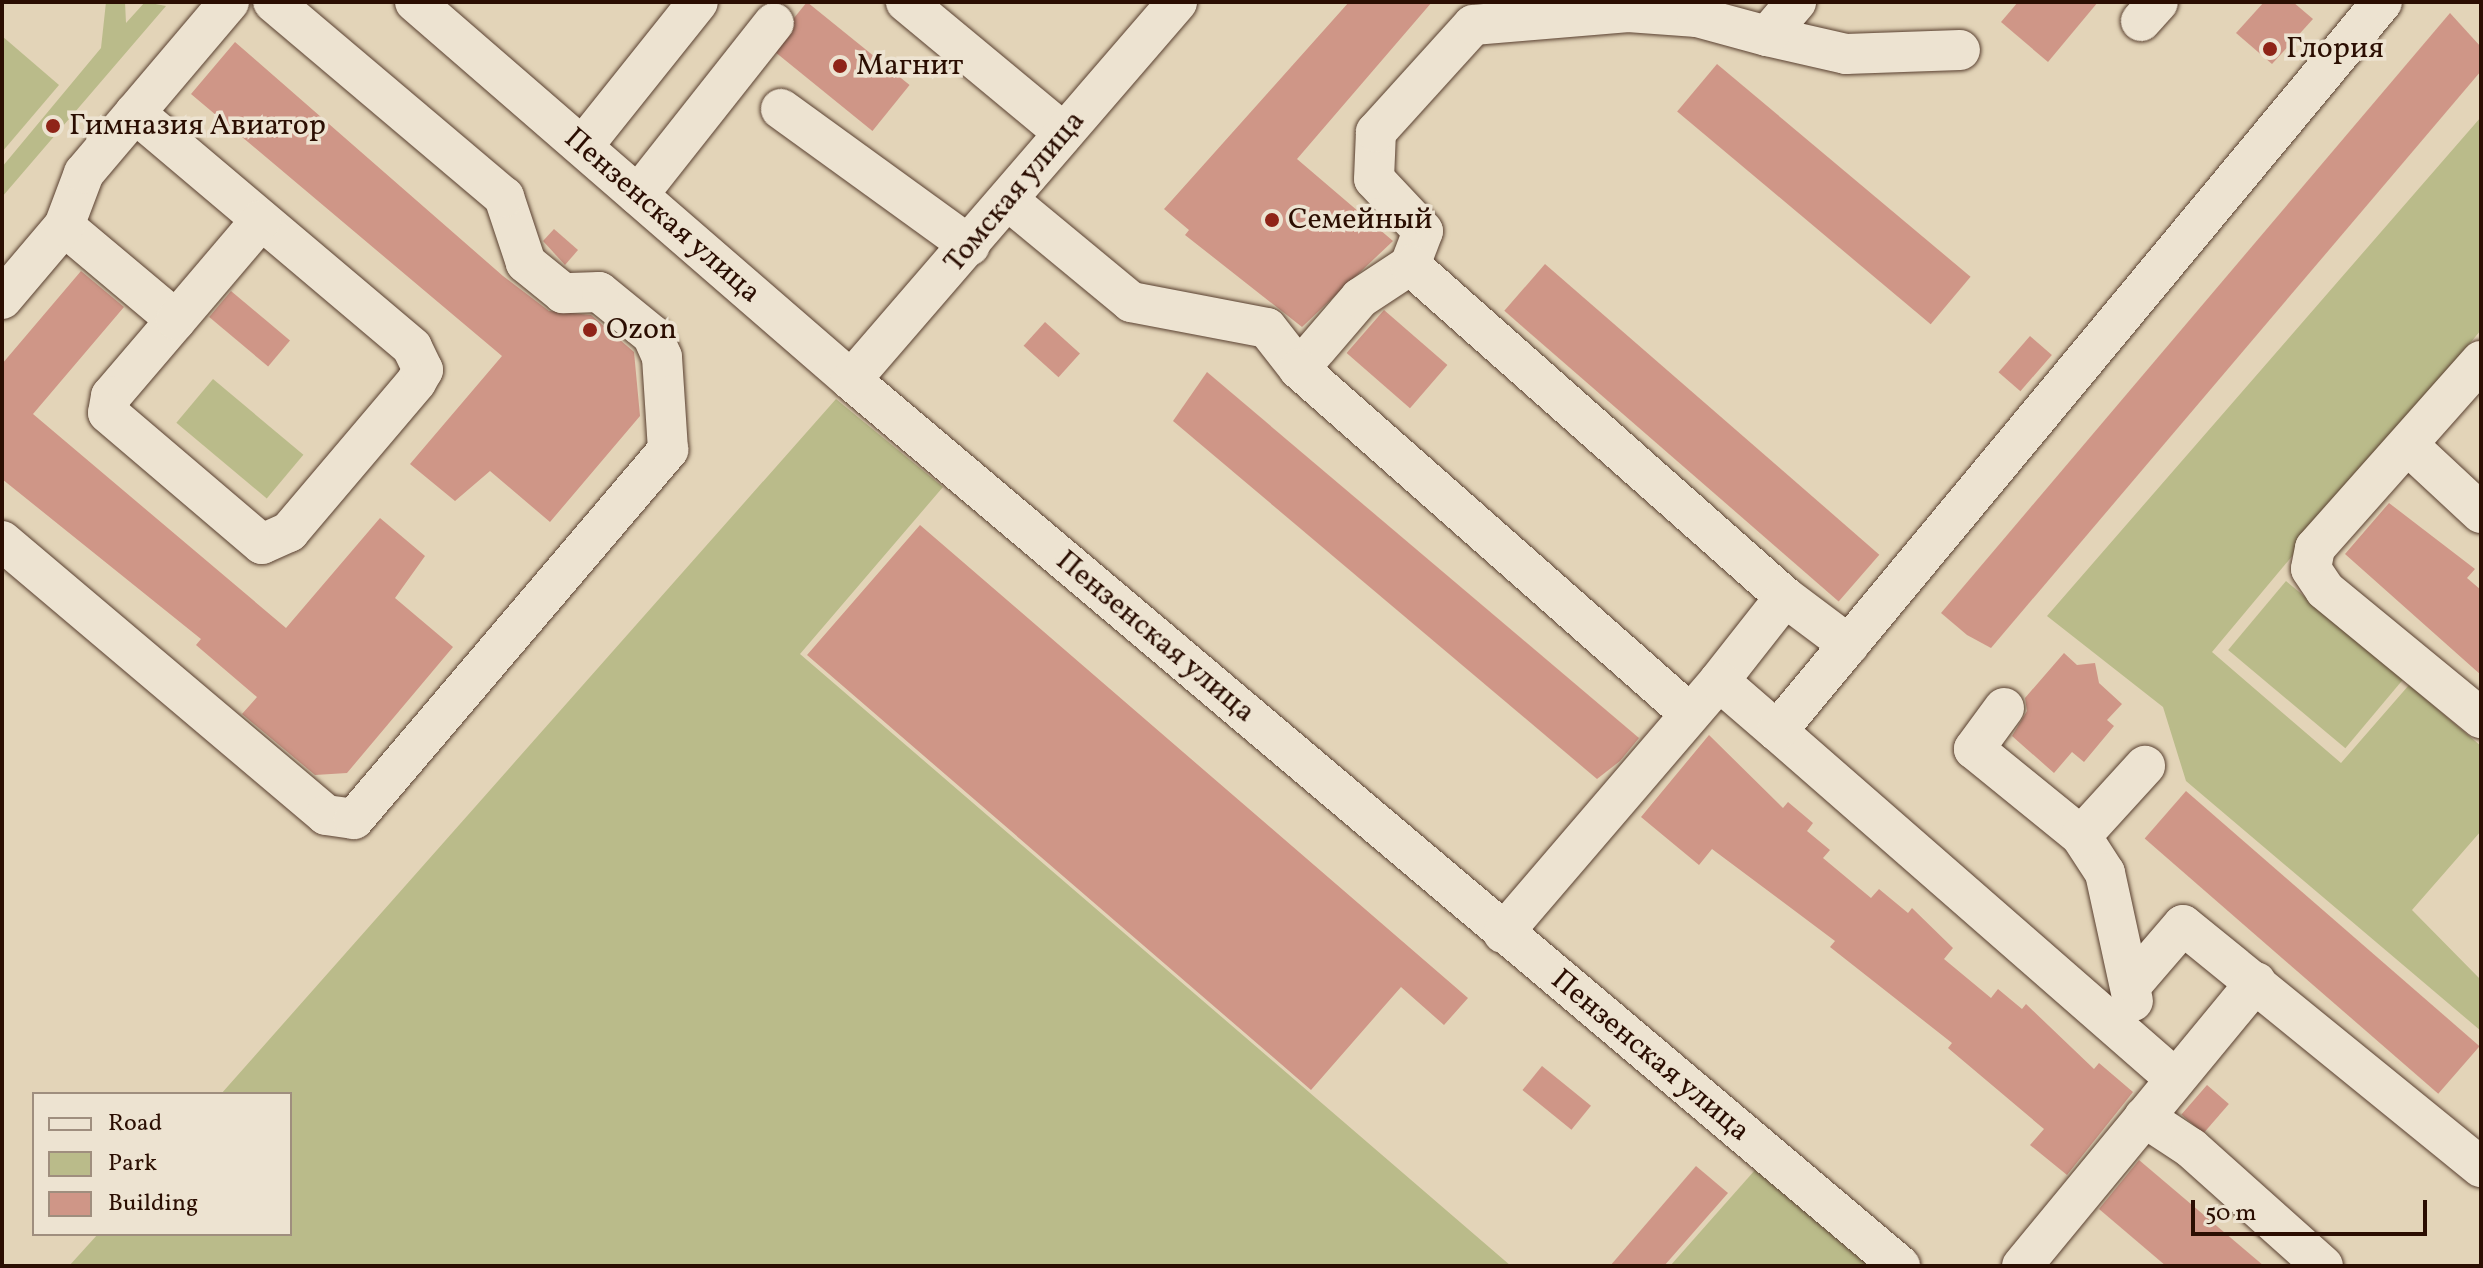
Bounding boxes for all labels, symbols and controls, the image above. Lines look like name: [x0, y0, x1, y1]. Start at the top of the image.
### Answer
place label: Глория: [2286, 31, 2384, 67]
marker: Глория: [2261, 40, 2279, 58]
place label: Магнит: [856, 48, 963, 84]
marker: Магнит: [831, 57, 849, 75]
street label: Томская улица: [937, 103, 1093, 281]
place label: Гимназия Авиатор: [69, 108, 326, 144]
marker: Гимназия Авиатор: [44, 117, 62, 135]
street label: Пензенская улица: [556, 120, 768, 312]
place label: Семейный: [1288, 202, 1433, 238]
marker: Семейный: [1263, 211, 1281, 229]
place label: Ozon: [606, 312, 677, 348]
marker: Ozon: [581, 321, 599, 339]
street label: Пензенская улица: [1048, 543, 1262, 731]
street label: Пензенская улица: [1543, 962, 1757, 1150]
legend: [32, 1092, 292, 1236]
text: Road: [108, 1107, 162, 1141]
text: Park: [108, 1147, 157, 1181]
scale bar: [2195, 1184, 2431, 1234]
text: Building: [108, 1187, 198, 1221]
text: 50 m: [2205, 1197, 2257, 1231]

